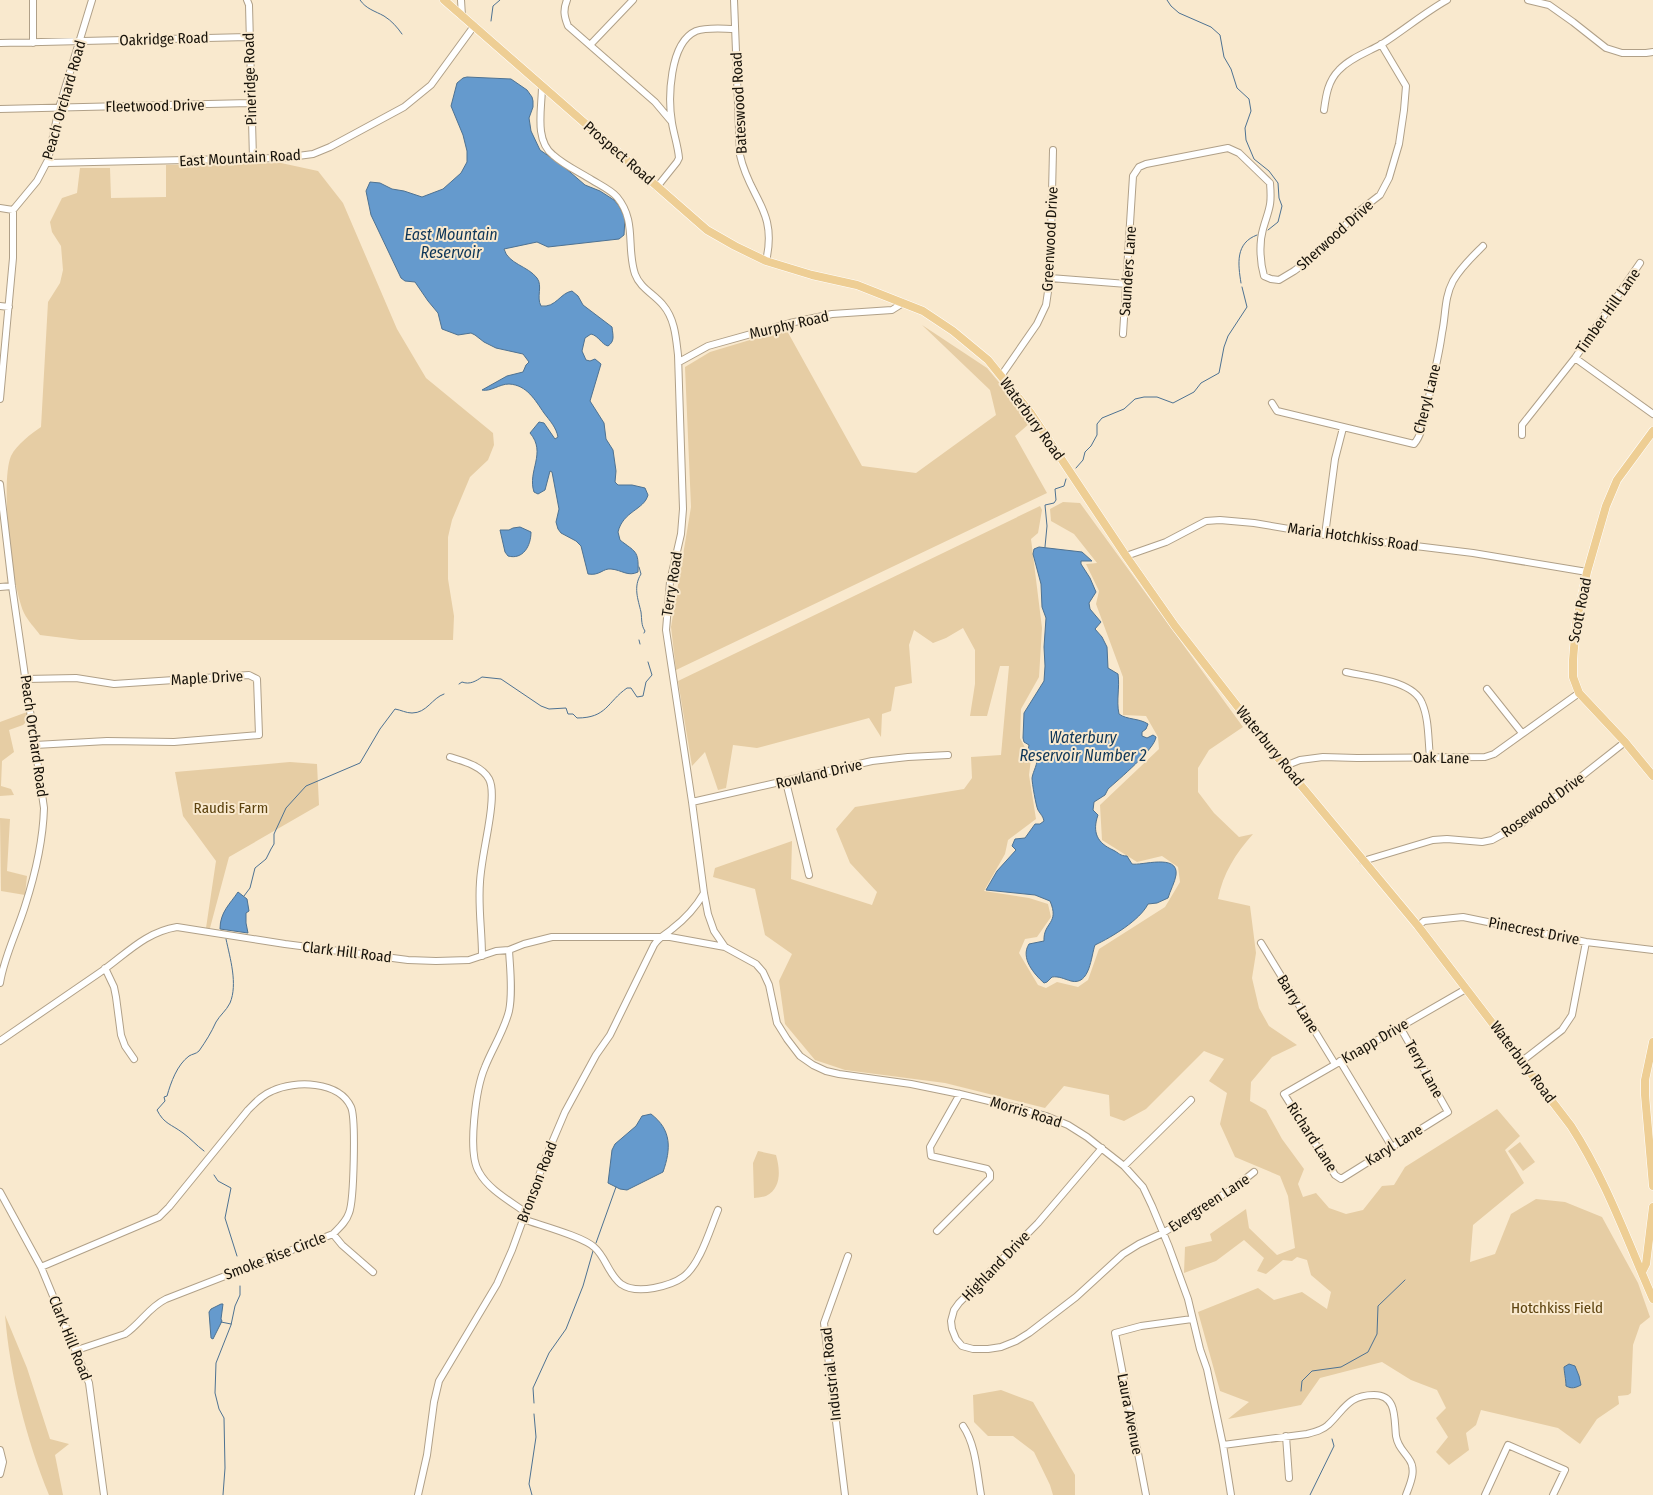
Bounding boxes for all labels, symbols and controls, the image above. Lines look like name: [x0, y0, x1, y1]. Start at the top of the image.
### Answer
street label: Oakridge Road: [119, 28, 209, 50]
street label: Pineridge Road: [239, 32, 261, 126]
street label: Peach Orchard Road: [38, 38, 90, 162]
street label: Bateswood Road: [727, 51, 751, 155]
street label: Fleetwood Drive: [105, 96, 205, 116]
street label: Prospect Road: [580, 117, 658, 189]
street label: East Mountain Road: [179, 146, 301, 170]
street label: Greenwood Drive: [1038, 186, 1062, 292]
street label: Sherwood Drive: [1293, 196, 1377, 274]
water label: East Mountain Reservoir: [404, 225, 498, 262]
street label: Saunders Lane: [1116, 225, 1140, 317]
street label: Timber Hill Lane: [1572, 265, 1644, 357]
street label: Murphy Road: [748, 307, 830, 343]
street label: Cheryl Lane: [1410, 362, 1444, 436]
street label: Waterbury Road: [996, 374, 1068, 464]
street label: Maria Hotchkiss Road: [1286, 519, 1420, 555]
street label: Terry Road: [658, 550, 686, 618]
street label: Scott Road: [1565, 576, 1595, 644]
street label: Maple Drive: [170, 667, 244, 689]
street label: Peach Orchard Road: [17, 674, 51, 798]
street label: Waterbury Road: [1232, 702, 1308, 790]
water label: Waterbury Reservoir Number 2: [1019, 728, 1147, 765]
street label: Oak Lane: [1413, 749, 1469, 767]
street label: Rowland Drive: [774, 755, 864, 793]
street label: Rosewood Drive: [1498, 769, 1588, 841]
park label: Raudis Farm: [194, 799, 268, 817]
street label: Pinecrest Drive: [1487, 913, 1581, 949]
street label: Clark Hill Road: [301, 938, 393, 966]
street label: Barry Lane: [1273, 971, 1323, 1037]
street label: Knapp Drive: [1338, 1015, 1412, 1067]
street label: Waterbury Road: [1486, 1018, 1560, 1106]
street label: Terry Lane: [1401, 1037, 1447, 1101]
street label: Morris Road: [988, 1093, 1064, 1131]
street label: Richard Lane: [1283, 1099, 1341, 1175]
street label: Karyl Lane: [1362, 1120, 1426, 1170]
street label: Bronson Road: [513, 1139, 561, 1225]
street label: Evergreen Lane: [1165, 1170, 1253, 1236]
street label: Highland Drive: [958, 1227, 1034, 1305]
street label: Smoke Rise Circle: [221, 1228, 329, 1284]
street label: Clark Hill Road: [45, 1293, 95, 1383]
park label: Hotchkiss Field: [1511, 1299, 1603, 1317]
street label: Industrial Road: [817, 1326, 845, 1422]
street label: Laura Avenue: [1113, 1372, 1147, 1456]

